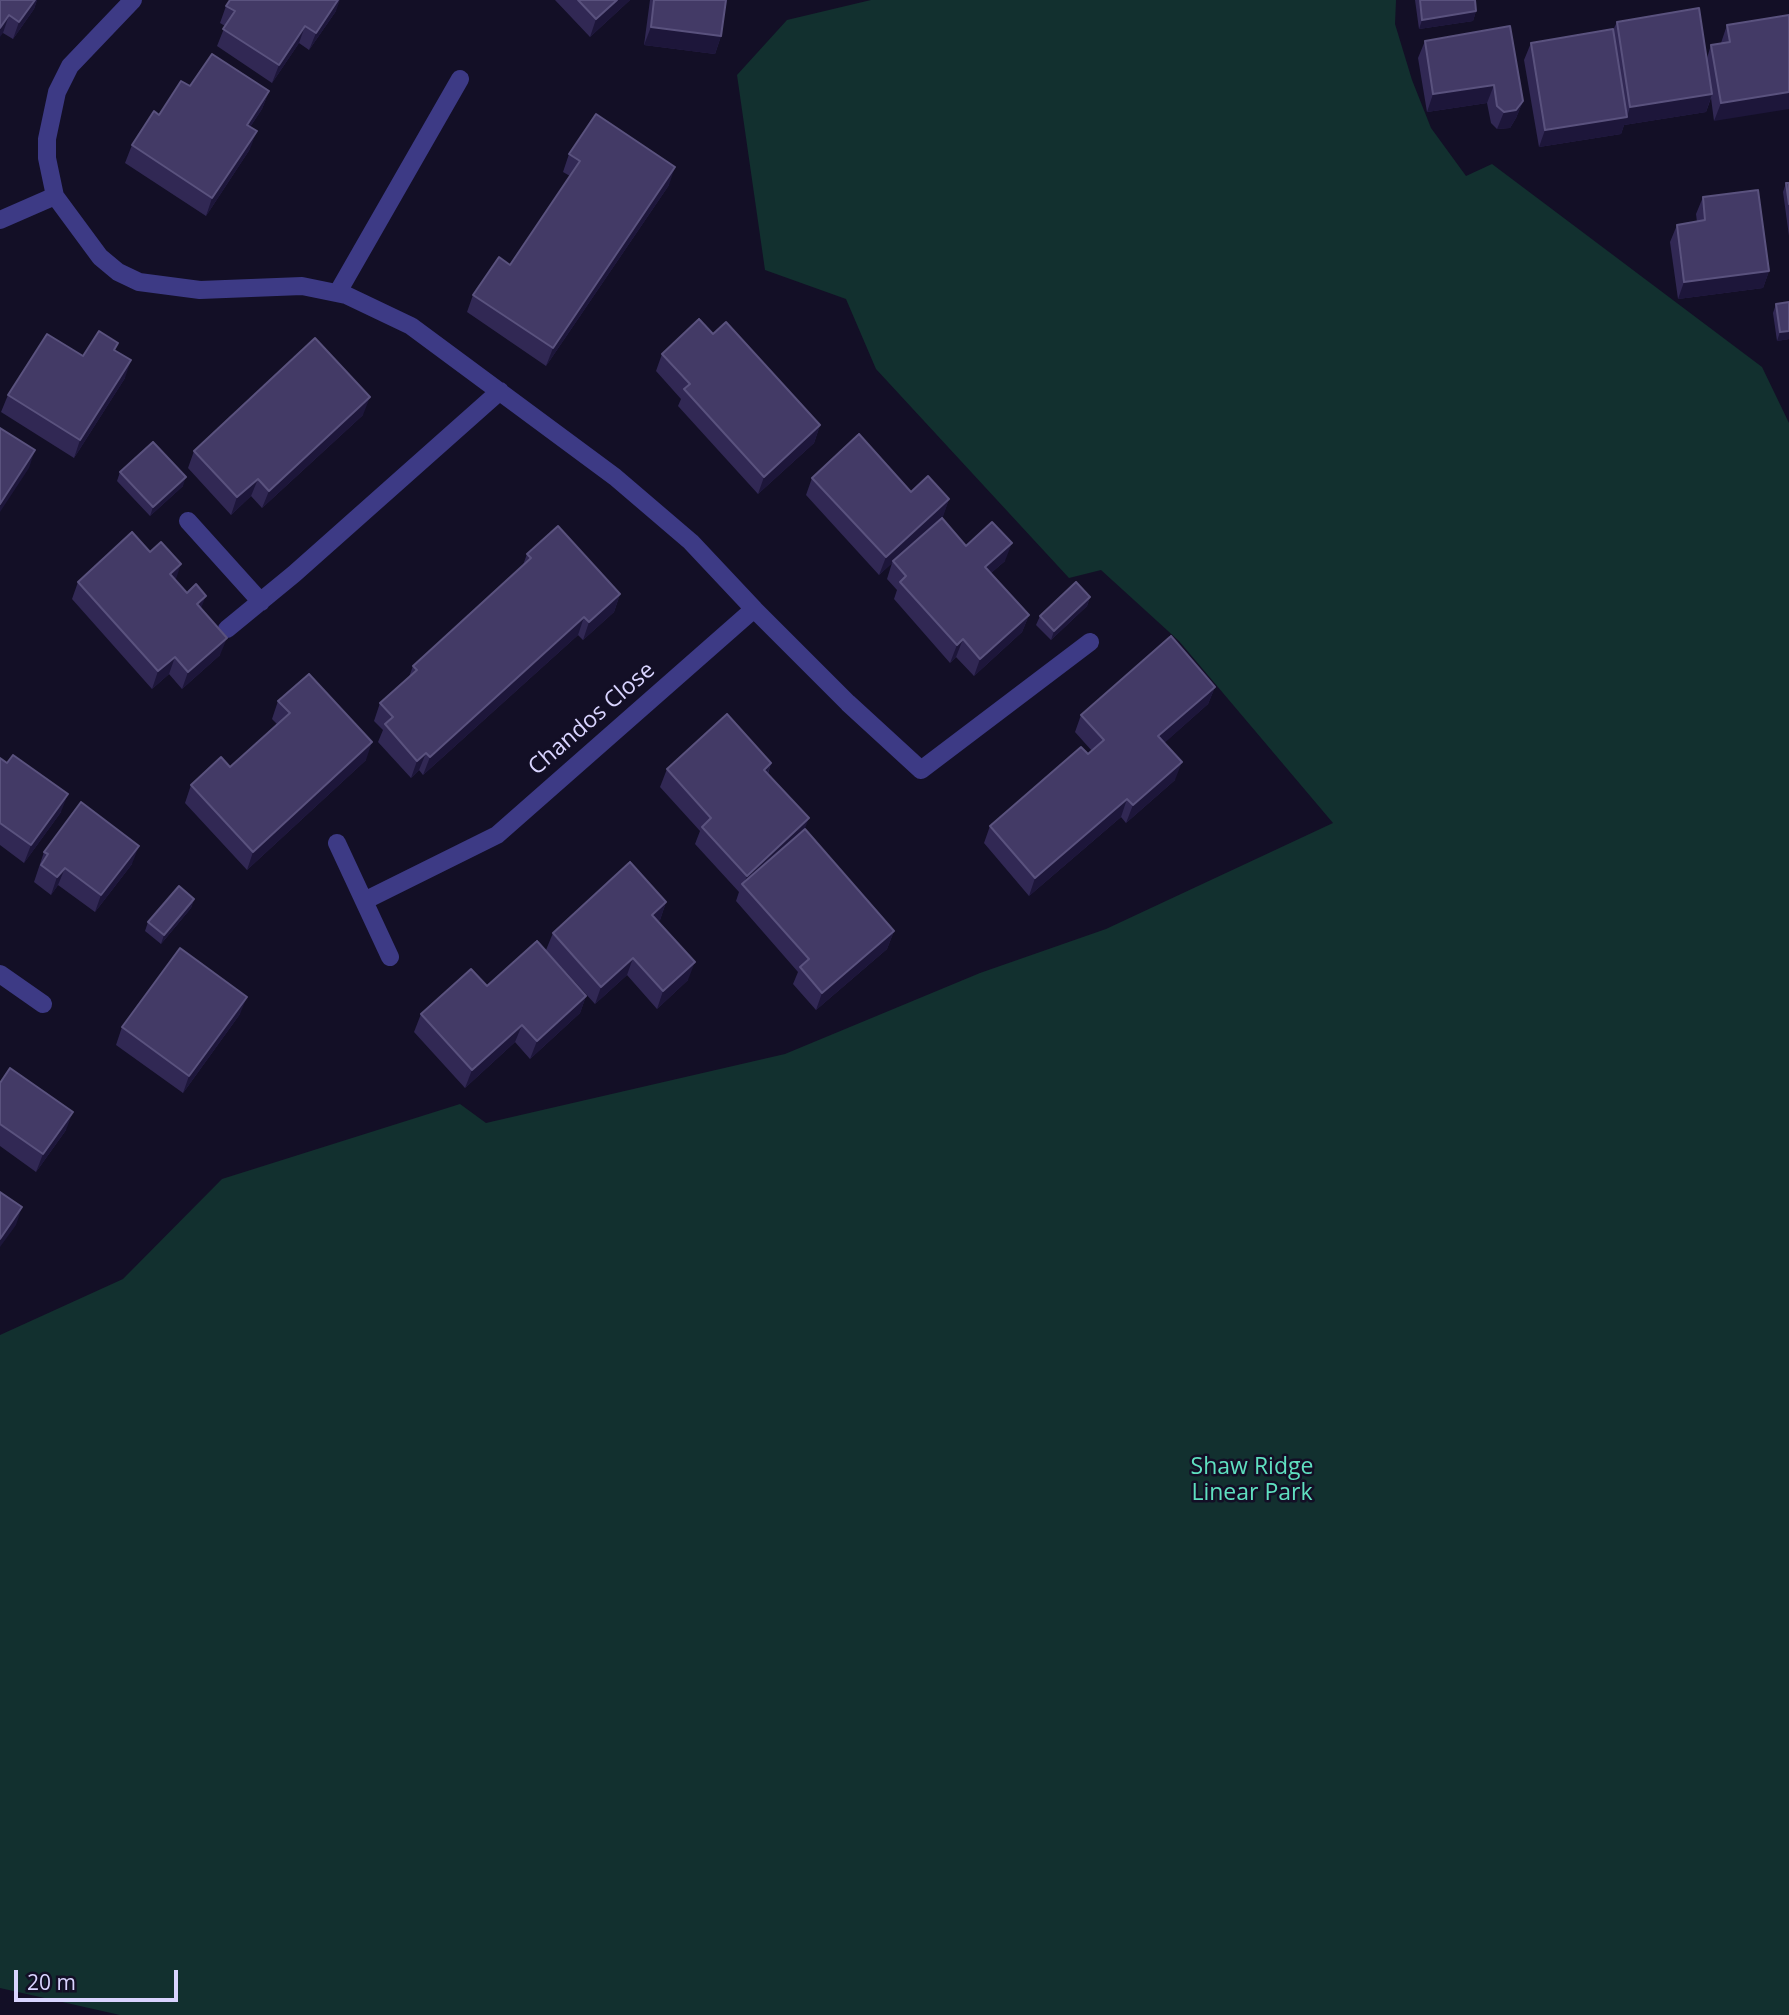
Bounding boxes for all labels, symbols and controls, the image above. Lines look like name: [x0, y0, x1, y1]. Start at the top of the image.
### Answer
street label: Chandos Close: [523, 657, 661, 781]
park label: Shaw Ridge Linear Park: [1191, 1453, 1313, 1507]
scale bar: [18, 1955, 182, 1999]
text: 20 m: [27, 1968, 76, 1996]

